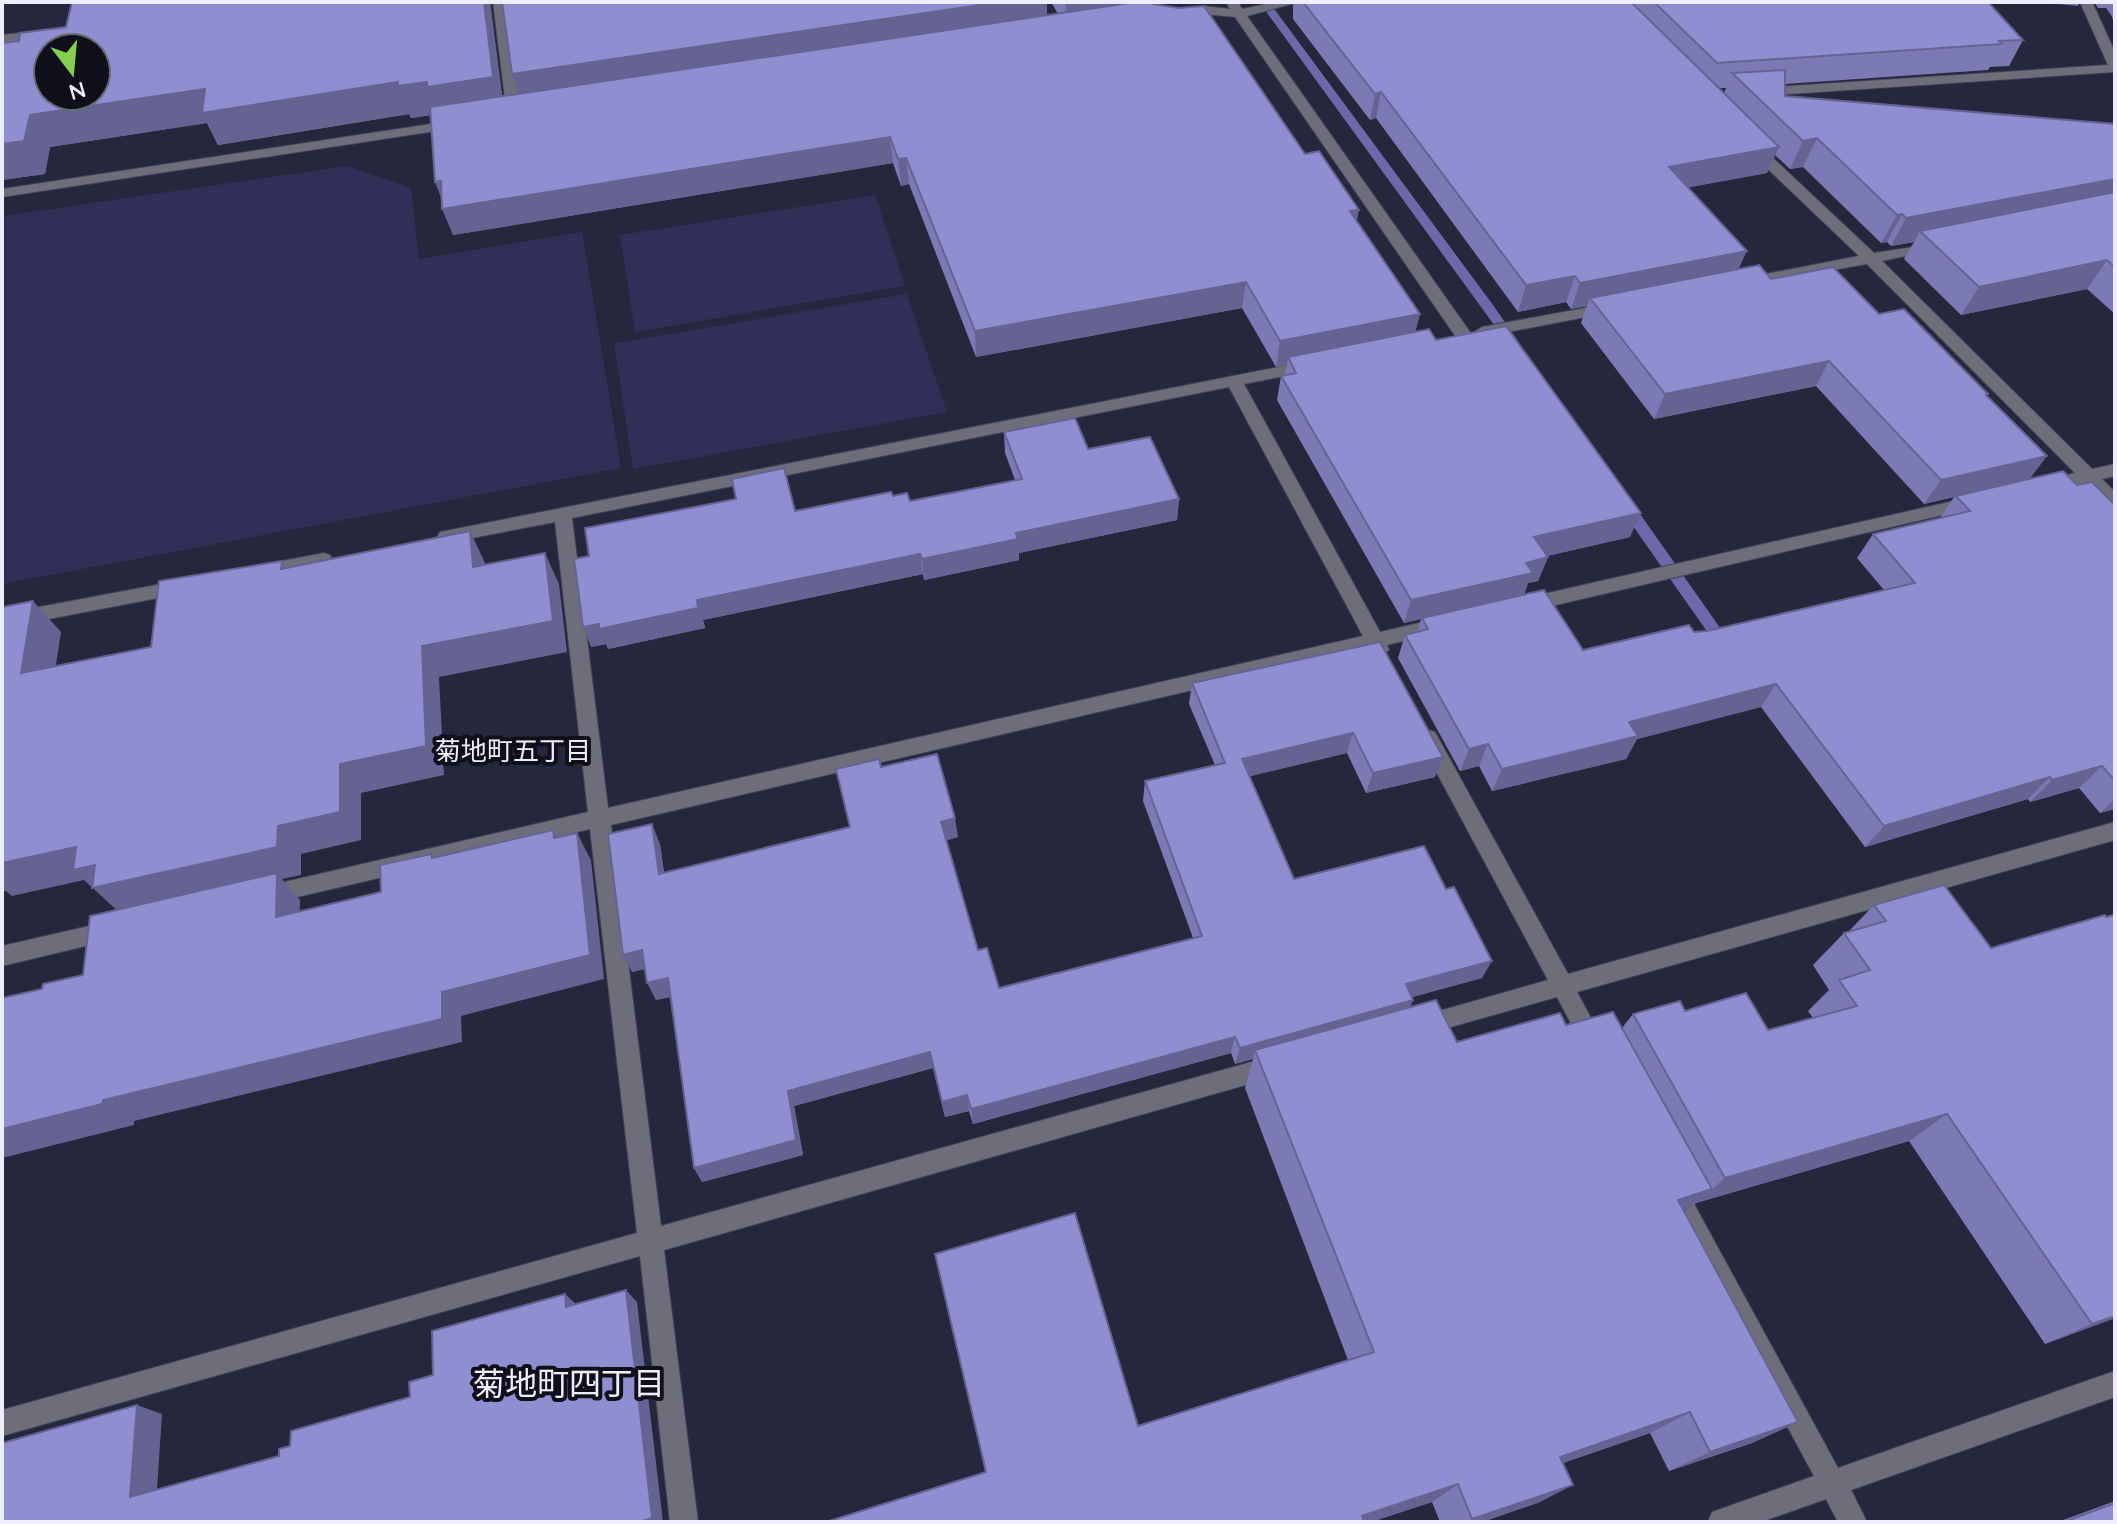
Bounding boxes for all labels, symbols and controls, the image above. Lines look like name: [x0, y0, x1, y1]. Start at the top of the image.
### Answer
north arrow: [32, 32, 112, 112]
text: N: [66, 76, 89, 107]
district label: 菊地町五丁目: [435, 734, 591, 767]
district label: 菊地町四丁目: [473, 1363, 665, 1403]

